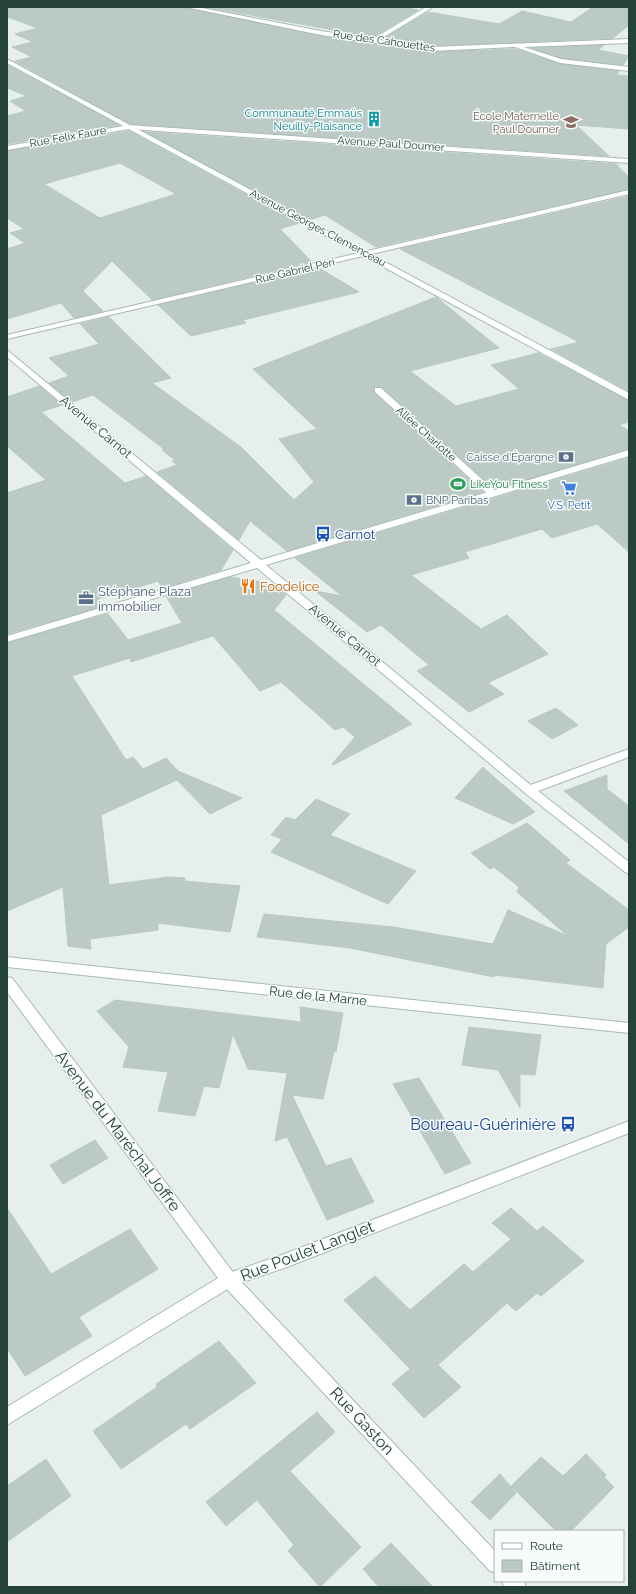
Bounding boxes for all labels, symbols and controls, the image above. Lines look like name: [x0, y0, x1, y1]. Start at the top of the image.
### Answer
street label: Rue des Cahouettes: [332, 27, 436, 55]
place label: Communauté Emmaüs Neuilly-Plaisance: [245, 107, 363, 133]
place label: École Maternelle Paul Doumer: [473, 109, 560, 136]
building icon: Communauté Emmaüs Neuilly-Plaisance: [365, 110, 383, 128]
school or university icon: École Maternelle Paul Doumer: [562, 113, 580, 131]
street label: Rue Félix Faure: [29, 124, 108, 150]
street label: Avenue Paul Doumer: [337, 134, 445, 154]
street label: Avenue Georges Clemenceau: [248, 187, 388, 269]
street label: Rue Gabriel Péri: [254, 256, 336, 286]
street label: Avenue Carnot: [57, 393, 135, 462]
street label: Allée Charlotte: [393, 404, 459, 465]
bank icon: Caisse d'Épargne: [557, 448, 575, 466]
place label: Caisse d'Épargne: [466, 450, 555, 464]
sports icon: LikeYou Fitness: [449, 475, 467, 493]
place label: LikeYou Fitness: [470, 478, 548, 491]
supermarket icon: V.S. Petit: [560, 479, 578, 497]
bank icon: BNP Paribas: [405, 491, 423, 509]
place label: BNP Paribas: [426, 494, 488, 507]
place label: V.S. Petit: [547, 499, 591, 512]
bus stop icon: Carnot: [314, 525, 332, 543]
place label: Carnot: [335, 527, 376, 542]
restaurant icon: Foodelice: [239, 577, 257, 595]
place label: Foodelice: [260, 579, 320, 594]
place label: Stéphane Plaza immobilier: [98, 584, 191, 614]
office icon: Stéphane Plaza immobilier: [77, 589, 95, 607]
street label: Avenue Carnot: [306, 601, 384, 670]
street label: Rue de la Marne: [268, 983, 368, 1009]
street label: Avenue du Maréchal Joffre: [51, 1047, 185, 1215]
place label: Boureau-Guérinière: [410, 1115, 556, 1134]
bus stop icon: Boureau-Guérinière: [559, 1115, 577, 1133]
street label: Rue Poulet Langlet: [238, 1217, 377, 1285]
street label: Rue Gaston: [326, 1383, 398, 1459]
legend: [494, 1530, 624, 1582]
text: Route: [530, 1539, 563, 1553]
text: Bâtiment: [530, 1559, 580, 1573]

